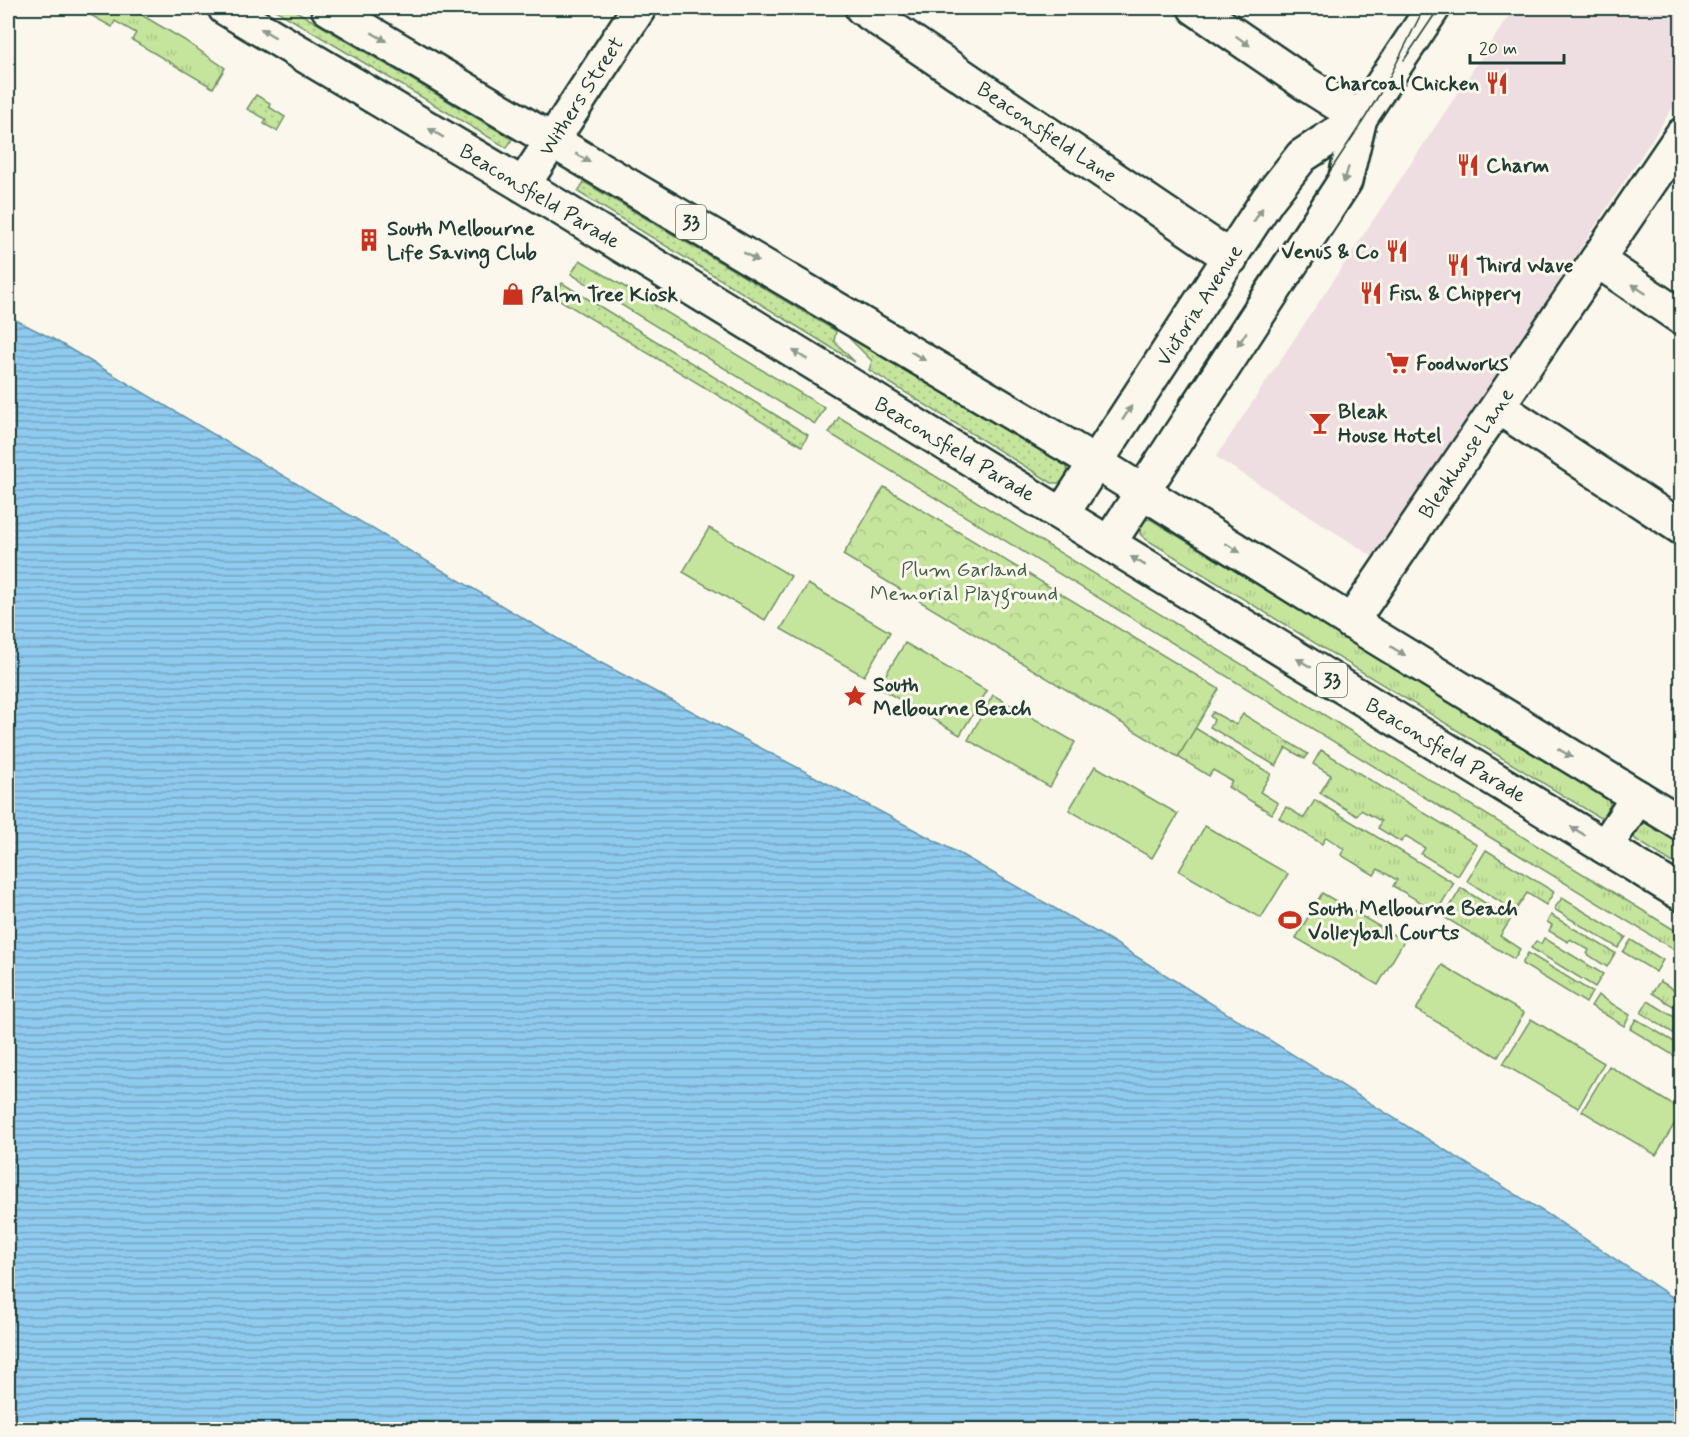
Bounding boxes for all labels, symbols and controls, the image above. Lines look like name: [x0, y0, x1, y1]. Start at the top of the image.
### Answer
scale bar: [1470, 27, 1564, 65]
one-way arrow: [260, 28, 276, 39]
street label: Withers Street: [533, 31, 631, 162]
one-way arrow: [371, 32, 387, 43]
one-way arrow: [1235, 35, 1251, 47]
text: 20 m: [1479, 37, 1517, 61]
place label: Charcoal Chicken: [1325, 70, 1479, 98]
restaurant icon: Charcoal Chicken: [1484, 70, 1510, 96]
street label: Beaconsfield Lane: [971, 76, 1122, 190]
one-way arrow: [428, 128, 444, 139]
street label: Beaconsfield Parade: [454, 138, 625, 256]
restaurant icon: Charm: [1455, 152, 1481, 178]
place label: Charm: [1486, 152, 1549, 180]
one-way arrow: [575, 153, 592, 163]
one-way arrow: [1341, 166, 1350, 184]
road number: 33: [676, 205, 706, 239]
one-way arrow: [1252, 207, 1263, 223]
place label: South Melbourne Life Saving Club: [387, 215, 537, 269]
building icon: South Melbourne Life Saving Club: [356, 227, 382, 253]
place label: Venus & Co: [1281, 238, 1379, 266]
restaurant icon: Venus & Co: [1384, 238, 1410, 264]
street label: Victoria Avenue: [1150, 239, 1250, 372]
one-way arrow: [743, 252, 760, 262]
restaurant icon: Third Wave: [1445, 252, 1471, 278]
place label: Third Wave: [1476, 252, 1573, 280]
restaurant icon: Fish & Chippery: [1358, 280, 1384, 306]
place label: Fish & Chippery: [1389, 280, 1521, 308]
shop icon: Palm Tree Kiosk: [500, 281, 526, 307]
place label: Palm Tree Kiosk: [531, 281, 678, 309]
one-way arrow: [1631, 284, 1647, 295]
one-way arrow: [1236, 331, 1247, 347]
one-way arrow: [792, 349, 808, 360]
supermarket icon: Foodworks: [1385, 350, 1411, 376]
place label: Foodworks: [1416, 350, 1509, 378]
one-way arrow: [910, 351, 926, 362]
street label: Bleakhouse Lane: [1413, 383, 1521, 525]
street label: Beaconsfield Parade: [869, 391, 1040, 509]
place label: Bleak House Hotel: [1338, 398, 1441, 450]
one-way arrow: [1122, 405, 1133, 421]
bar icon: Bleak House Hotel: [1307, 410, 1333, 436]
one-way arrow: [1225, 543, 1241, 554]
park label: Plum Garland Memorial Playground: [870, 556, 1058, 610]
one-way arrow: [1130, 556, 1146, 567]
one-way arrow: [1390, 646, 1406, 657]
one-way arrow: [1296, 657, 1312, 668]
road number: 33: [1317, 663, 1347, 697]
place label: South Melbourne Beach: [873, 671, 1032, 723]
place icon: South Melbourne Beach: [842, 683, 868, 709]
street label: Beaconsfield Parade: [1360, 692, 1531, 810]
one-way arrow: [1557, 747, 1573, 758]
one-way arrow: [1570, 825, 1586, 836]
place label: South Melbourne Beach Volleyball Courts: [1308, 895, 1518, 947]
sports icon: South Melbourne Beach Volleyball Courts: [1277, 907, 1303, 933]

